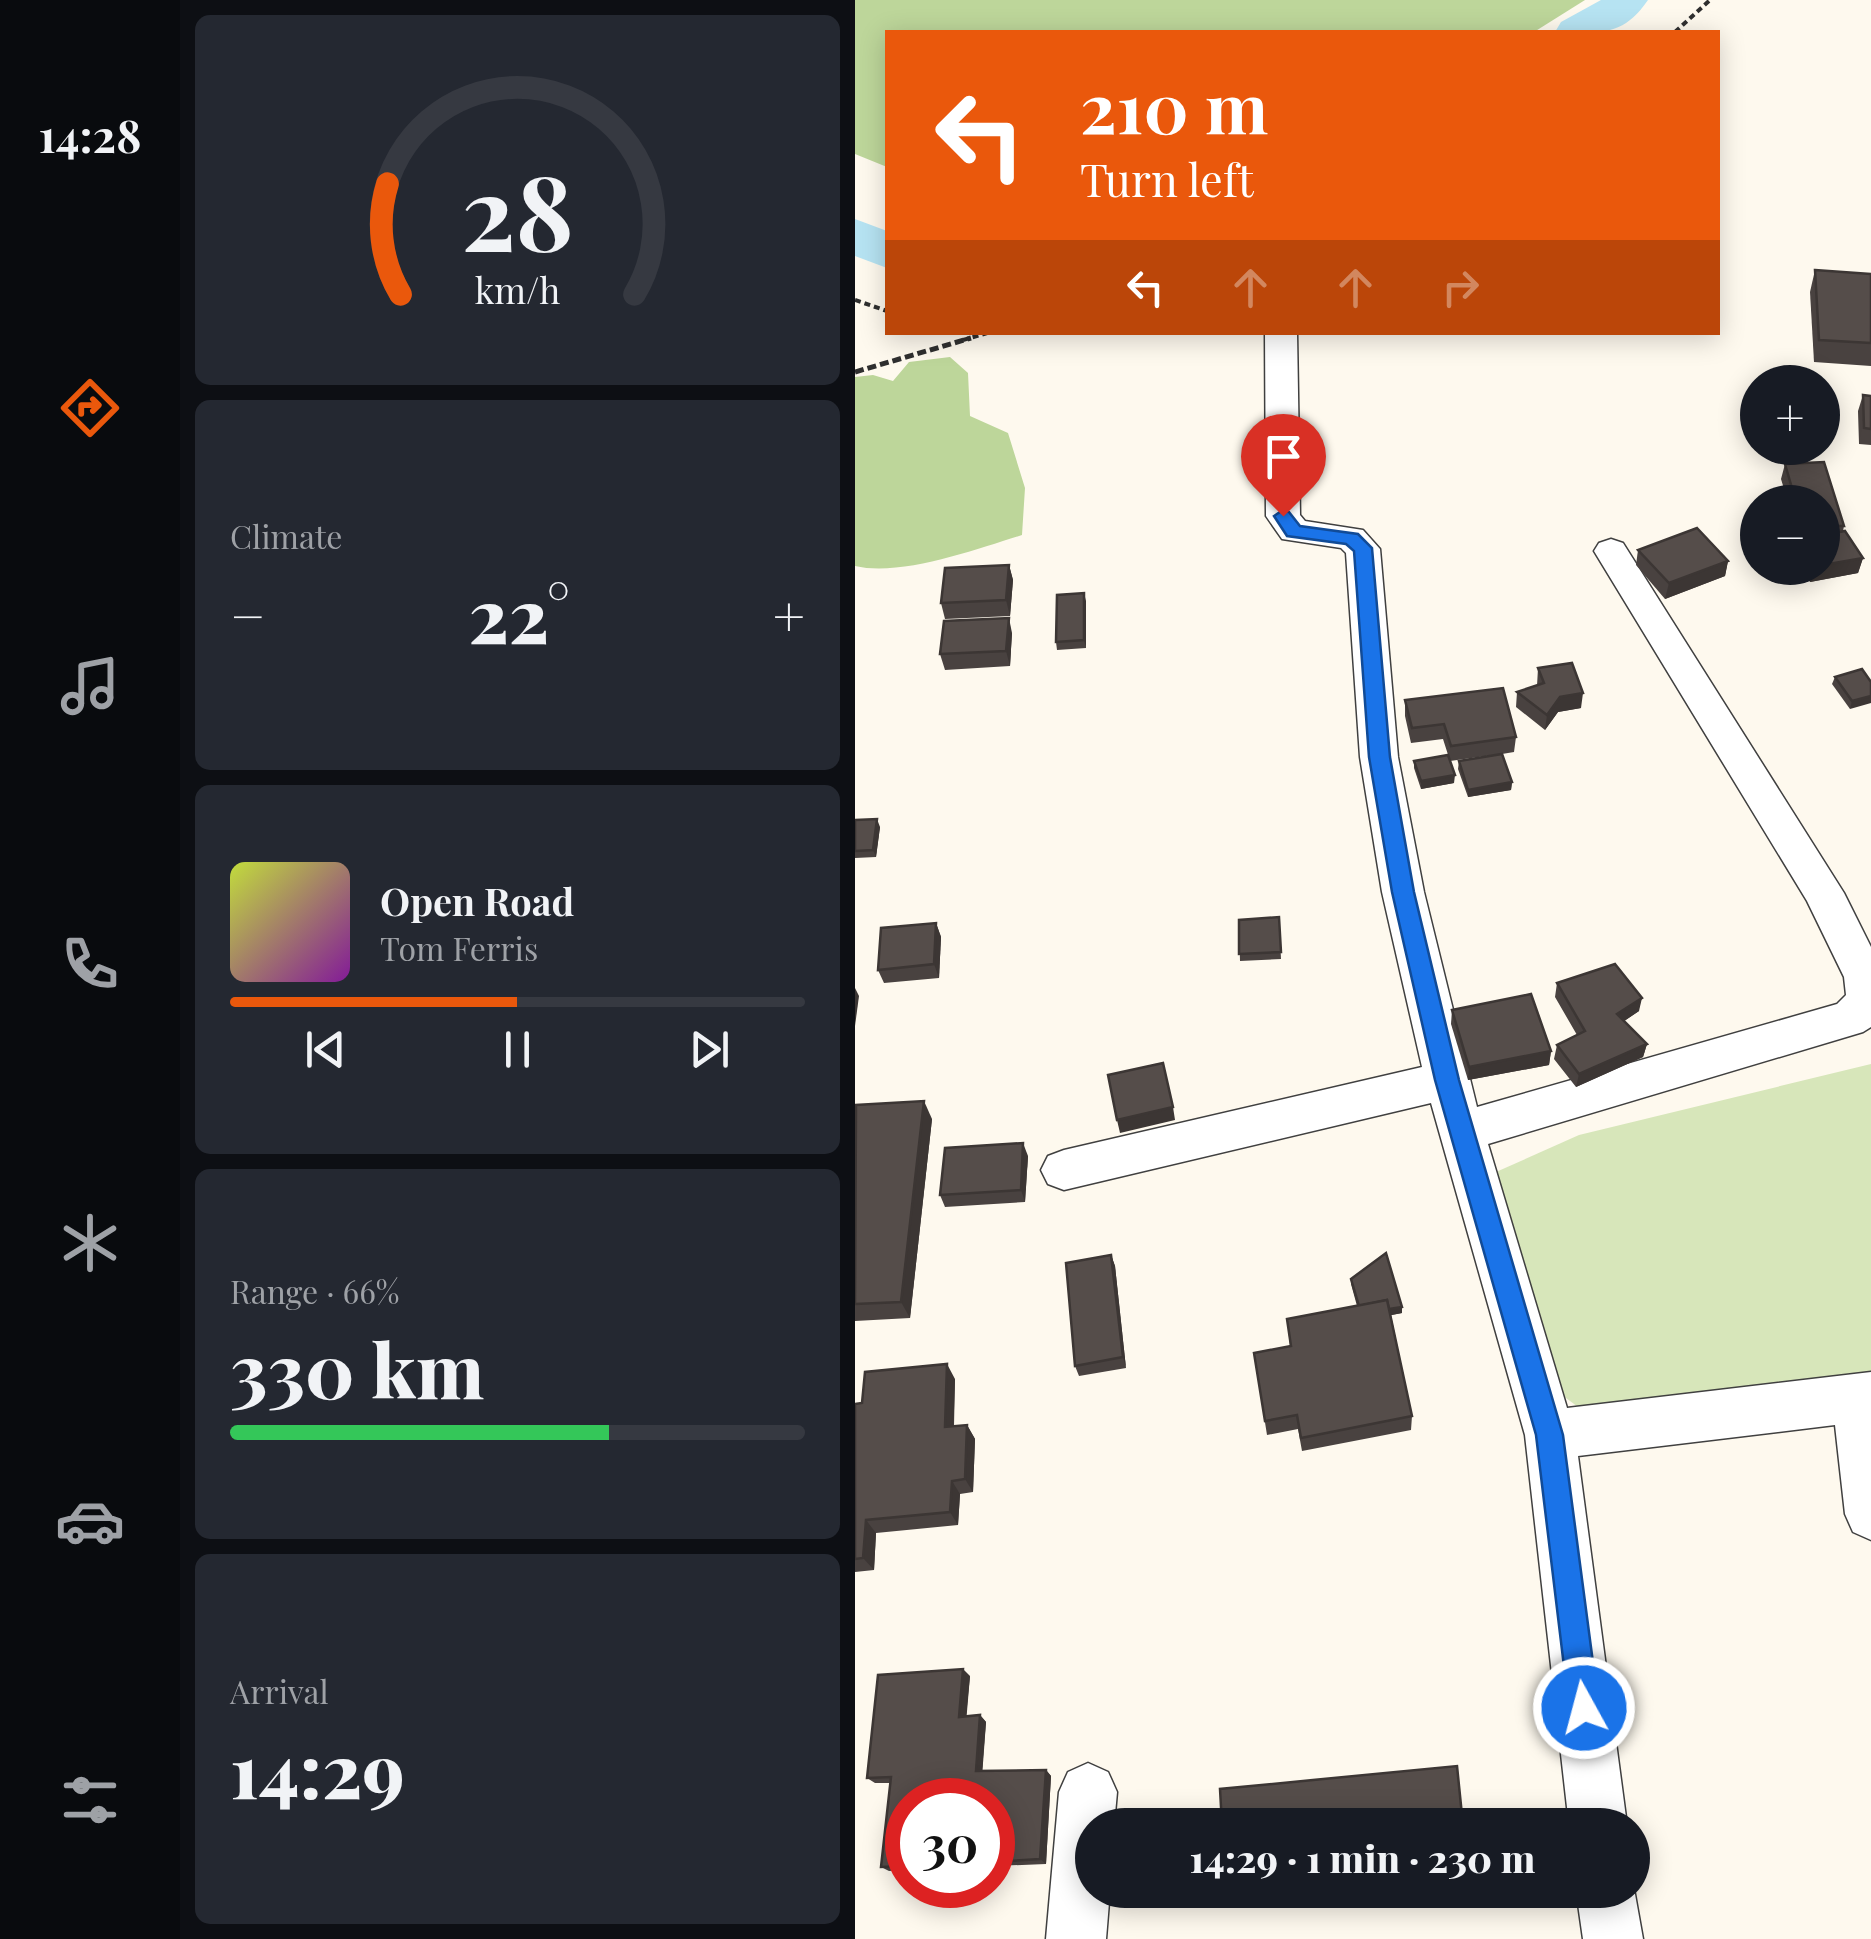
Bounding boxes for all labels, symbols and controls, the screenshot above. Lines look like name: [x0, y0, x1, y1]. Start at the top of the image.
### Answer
text: 210 m: [1080, 58, 1268, 152]
icon: left: [915, 70, 1045, 200]
text: 14:28: [39, 104, 141, 164]
text: 28: [461, 139, 574, 278]
text: Turn left: [1080, 148, 1254, 208]
icon: left: [1118, 260, 1173, 315]
icon: ahead: [1223, 260, 1278, 315]
icon: ahead: [1328, 260, 1383, 315]
icon: right: [1433, 260, 1488, 315]
text: km/h: [475, 265, 560, 313]
map controls: [1740, 365, 1840, 585]
button: +: [1740, 365, 1840, 465]
icon: directions: [55, 373, 125, 443]
pin: [1241, 414, 1326, 517]
icon: arrive: [1256, 429, 1311, 484]
button: −: [1740, 485, 1840, 585]
text: Climate: [230, 514, 342, 557]
text: 22°: [468, 563, 570, 663]
text: −: [230, 577, 266, 651]
text: +: [773, 577, 805, 651]
icon: music: [55, 651, 125, 721]
text: Open Road: [380, 875, 574, 926]
text: Tom Ferris: [380, 926, 538, 969]
icon: phone: [55, 929, 125, 999]
icon: previous: [298, 1022, 353, 1077]
icon: pause: [490, 1022, 545, 1077]
icon: next: [682, 1022, 737, 1077]
icon: climate: [55, 1208, 125, 1278]
text: Range · 66%: [230, 1269, 399, 1312]
text: 330 km: [230, 1318, 484, 1418]
icon: car: [55, 1486, 125, 1556]
position arrow: [1532, 1656, 1636, 1760]
text: Arrival: [230, 1669, 329, 1712]
text: 14:29: [230, 1718, 405, 1818]
icon: filters: [55, 1765, 125, 1835]
speed limit sign: 30: [885, 1778, 1015, 1908]
text: 14:29 · 1 min · 230 m: [1190, 1832, 1535, 1883]

